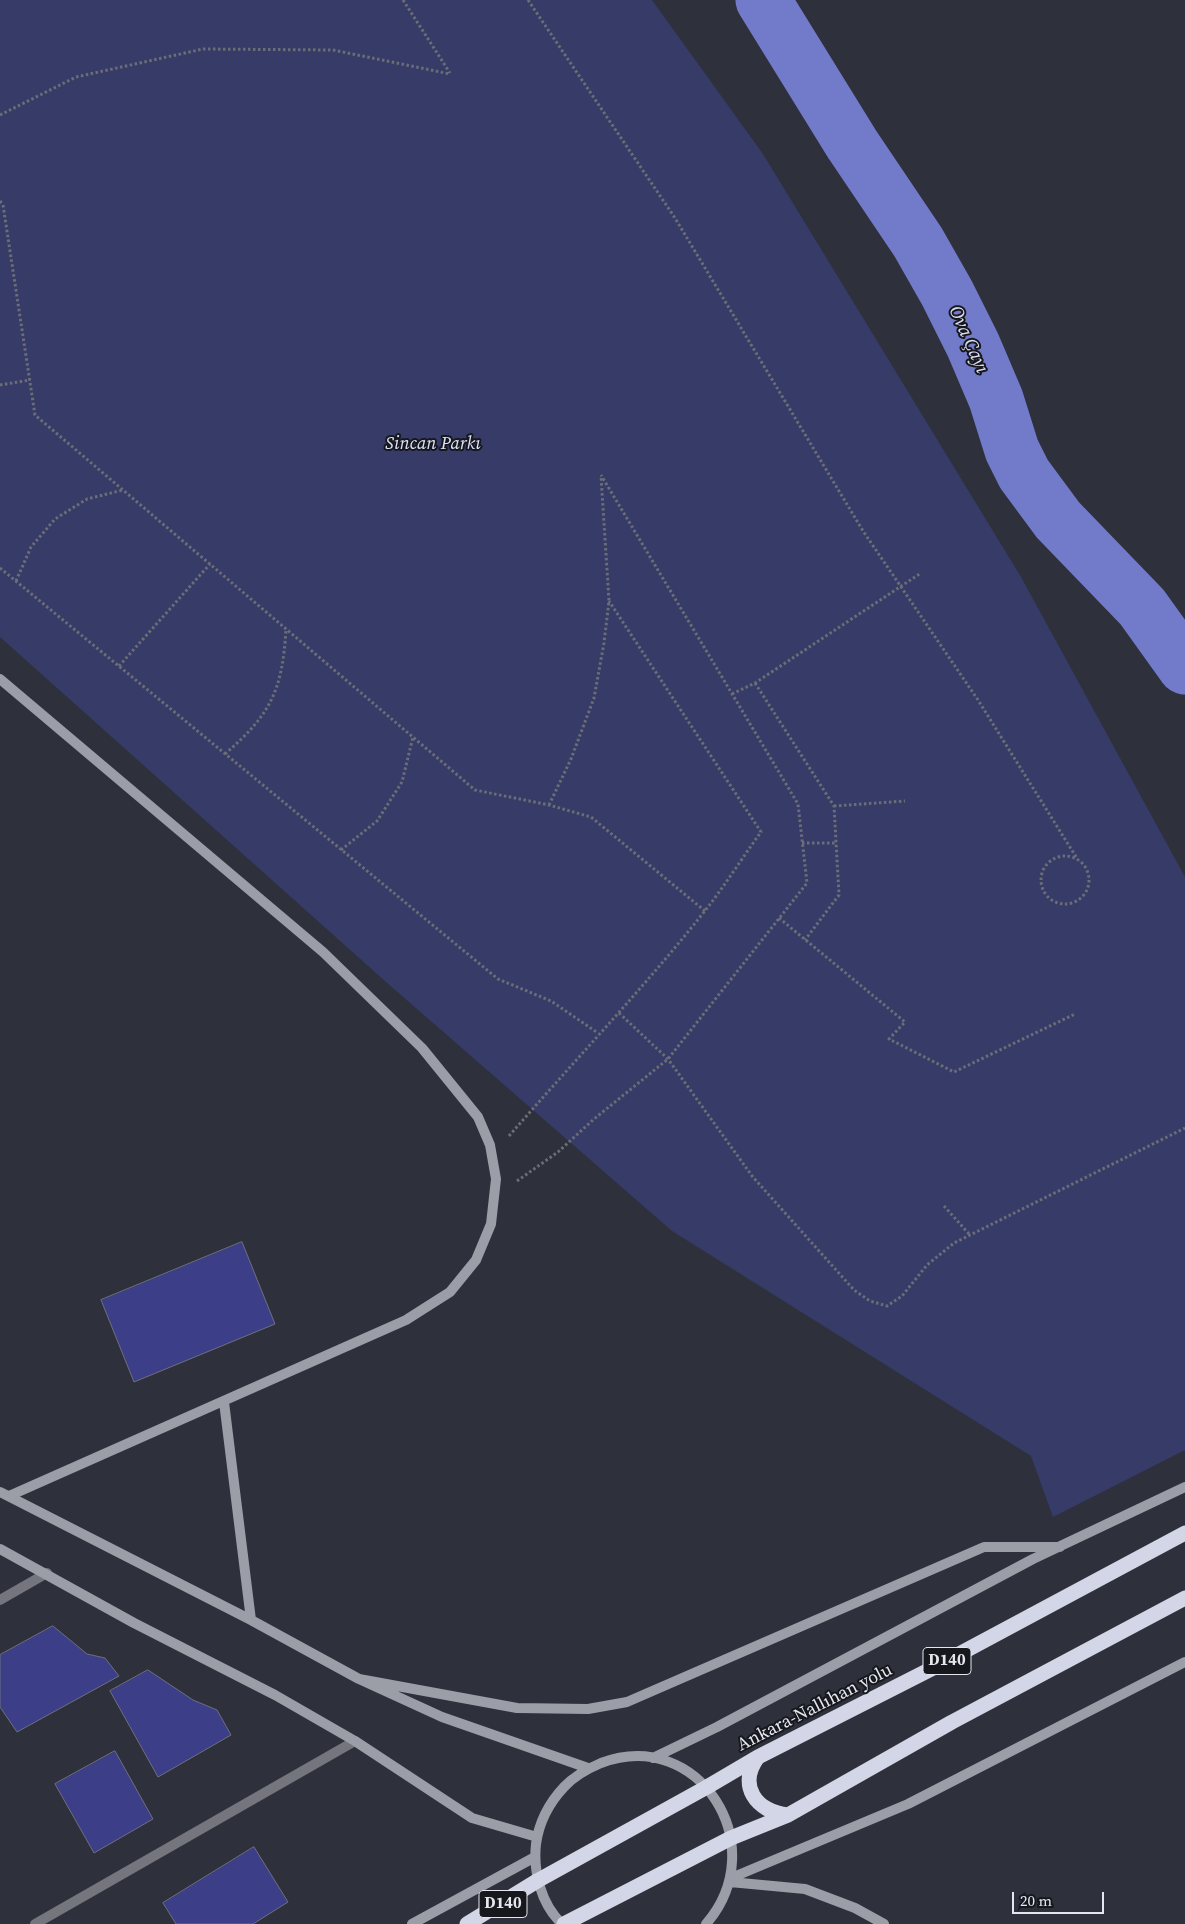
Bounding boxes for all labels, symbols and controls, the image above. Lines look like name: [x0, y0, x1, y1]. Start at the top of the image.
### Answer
water label: Ova Çayı: [943, 303, 993, 377]
park label: Sincan Parkı: [385, 433, 481, 455]
road number: D140: [923, 1648, 971, 1674]
street label: Ankara-Nallıhan yolu: [734, 1660, 896, 1756]
scale bar: [1015, 1882, 1108, 1914]
road number: D140: [479, 1890, 527, 1918]
text: 20 m: [1020, 1890, 1052, 1911]

